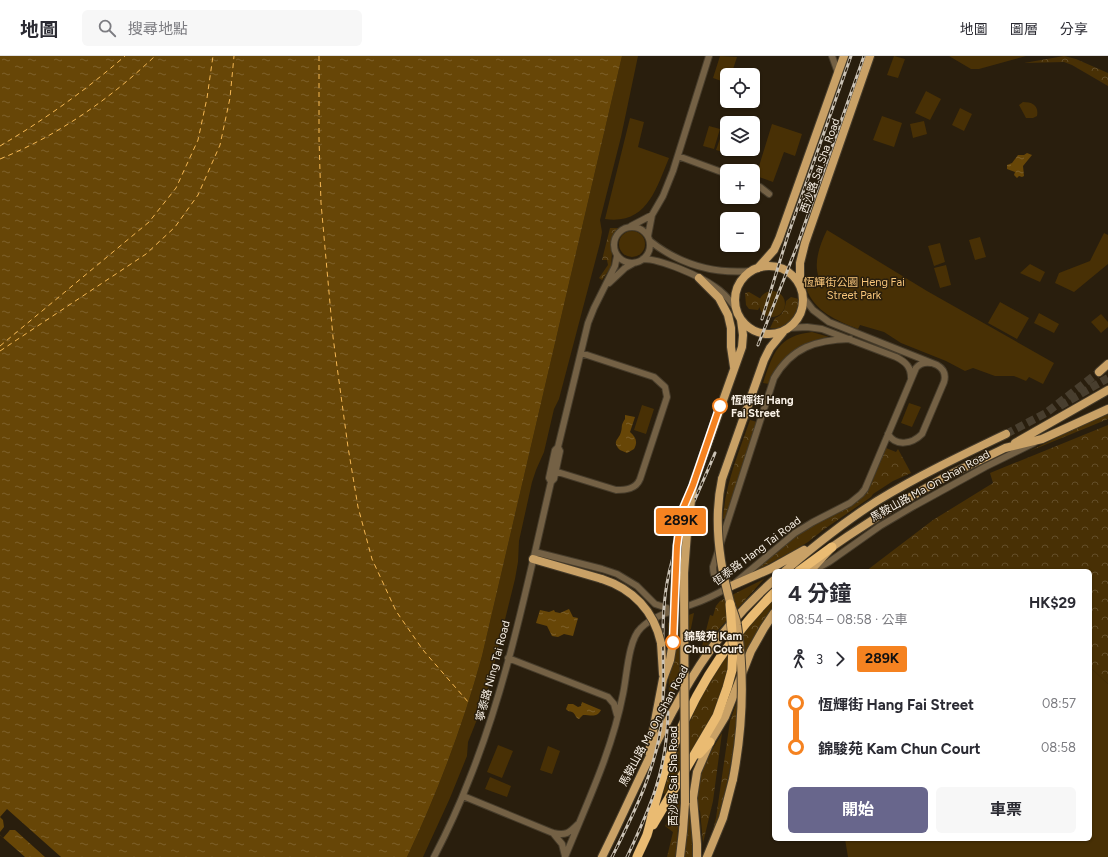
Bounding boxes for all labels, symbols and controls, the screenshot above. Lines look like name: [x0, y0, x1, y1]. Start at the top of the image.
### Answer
search box: [82, 10, 362, 46]
icon: search: [96, 17, 118, 39]
text: 地圖: [20, 18, 58, 41]
text: 搜尋地點: [128, 20, 188, 38]
text: 地圖: [960, 21, 988, 38]
text: 圖層: [1010, 21, 1038, 38]
text: 分享: [1060, 21, 1088, 38]
map controls: [720, 68, 760, 252]
button: locate: [720, 68, 760, 108]
button: layers: [720, 116, 760, 156]
street label: 西沙路 Sai Sha Road: [798, 117, 842, 215]
button: +: [720, 164, 760, 204]
button: −: [720, 212, 760, 252]
park label: 恆輝街公園 Heng Fai Street Park: [803, 276, 905, 302]
place label: 恆輝街 Hang Fai Street: [731, 394, 794, 420]
marker: 恆輝街 Hang Fai Street: [712, 398, 728, 414]
street label: 馬鞍山路 Ma On Shan Road: [868, 448, 992, 524]
line badge: 289K: [653, 508, 709, 534]
text: 289K: [664, 512, 698, 529]
street label: 恆泰路 Hang Tai Road: [711, 514, 803, 588]
text: 4 分鐘: [788, 580, 851, 607]
text: HK$29: [1029, 594, 1076, 612]
text: 08:54 – 08:58 · 公車: [788, 612, 908, 627]
street label: 寧泰路 Ning Tai Road: [473, 619, 513, 723]
place label: 錦駿苑 Kam Chun Court: [684, 630, 743, 656]
marker: 錦駿苑 Kam Chun Court: [665, 634, 681, 650]
icon: walk: [788, 648, 810, 670]
icon: forward: [829, 648, 851, 670]
text: 289K: [865, 650, 899, 667]
text: 3: [816, 652, 823, 667]
street label: 馬鞍山路 Ma On Shan Road: [617, 664, 691, 788]
text: 恆輝街 Hang Fai Street: [818, 696, 974, 714]
text: 08:57: [1042, 696, 1076, 711]
street label: 西沙路 Sai Sha Road: [667, 726, 680, 826]
text: 錦駿苑 Kam Chun Court: [818, 740, 981, 758]
text: 08:58: [1041, 740, 1076, 755]
button: 開始: [788, 787, 928, 833]
button: 車票: [936, 787, 1076, 833]

